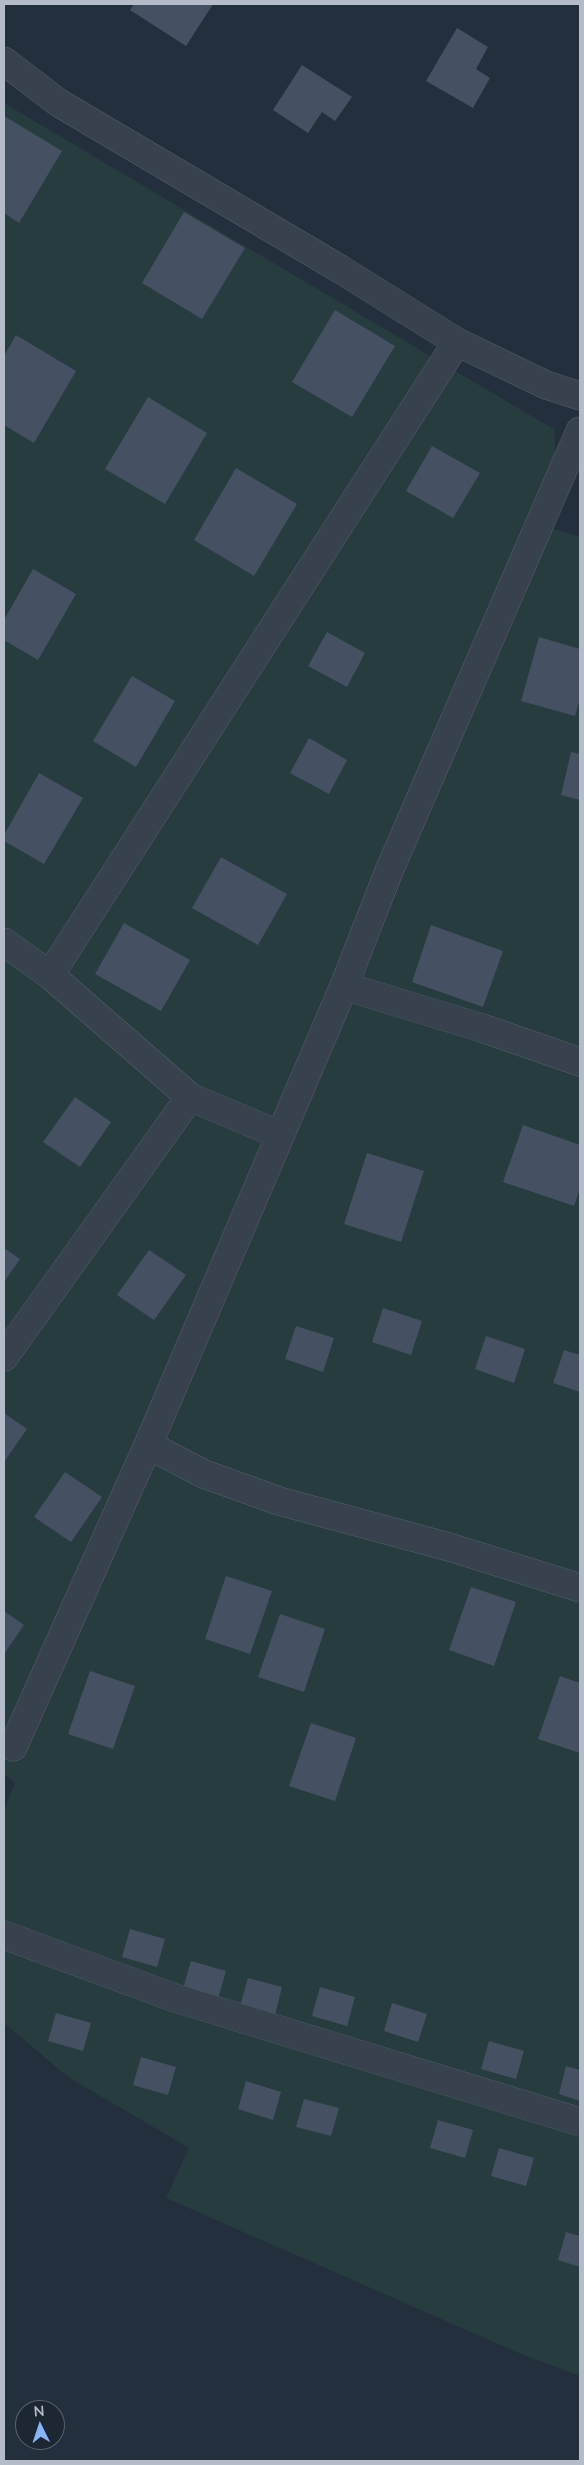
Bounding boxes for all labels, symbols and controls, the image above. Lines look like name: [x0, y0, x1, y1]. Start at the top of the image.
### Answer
north arrow: [15, 2400, 65, 2450]
text: N: [33, 2402, 45, 2419]

